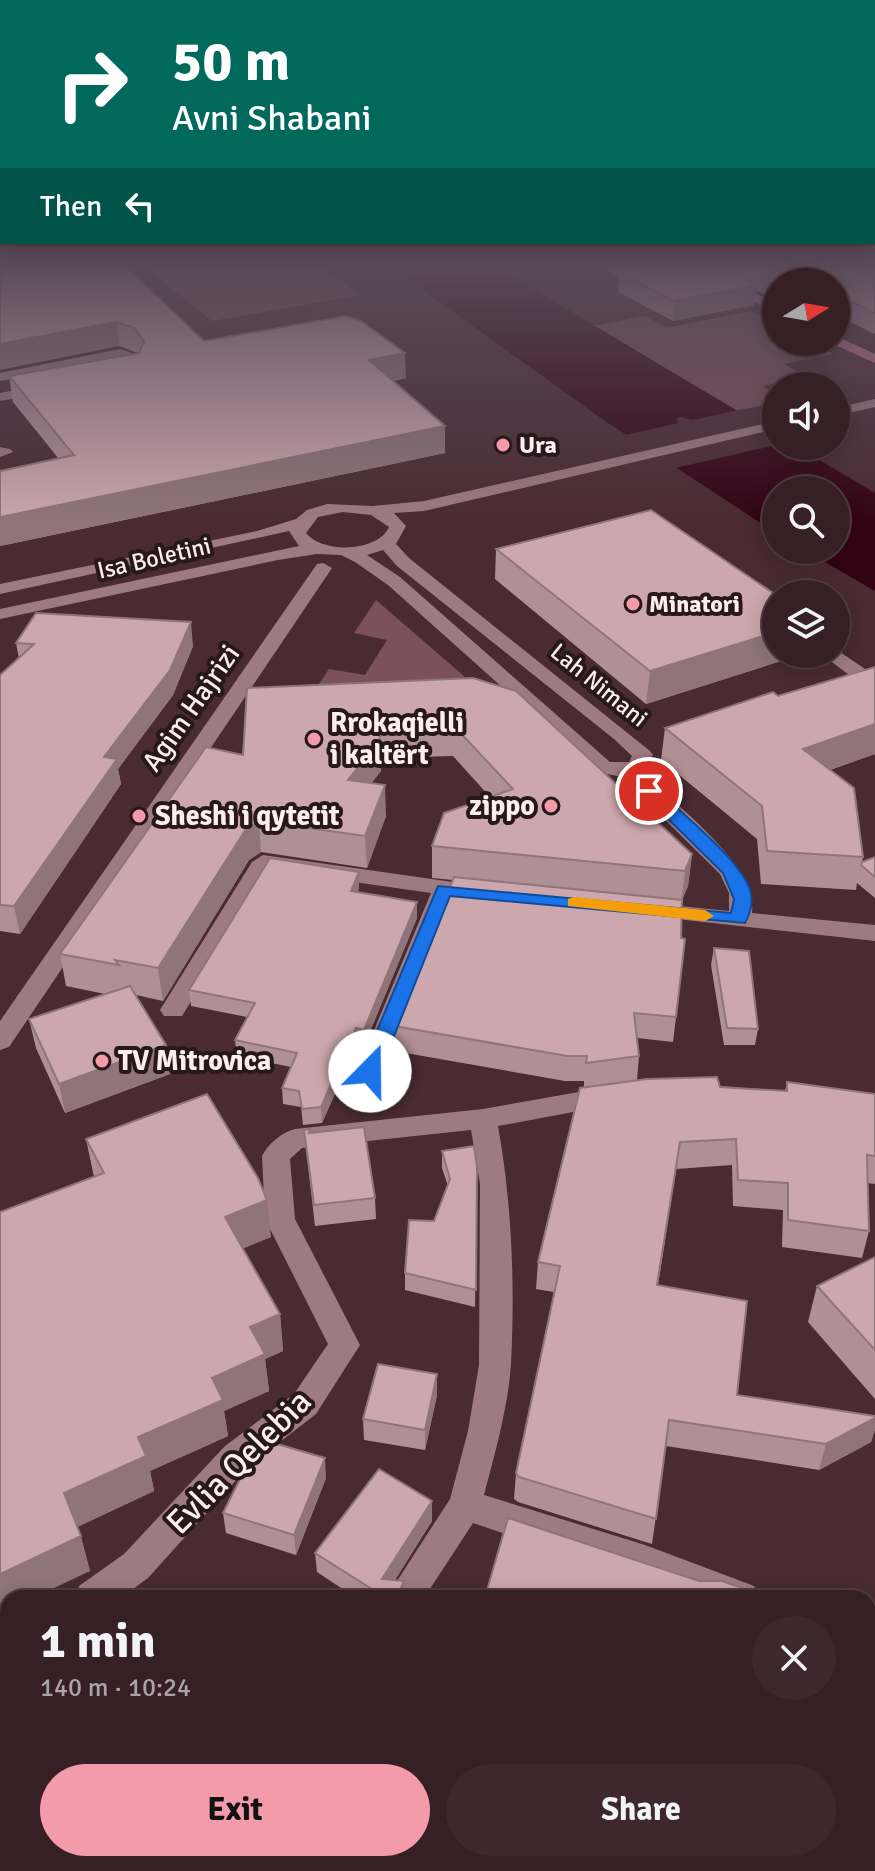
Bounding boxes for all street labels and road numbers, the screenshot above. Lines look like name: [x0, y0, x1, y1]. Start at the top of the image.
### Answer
street label: Isa Boletini: [94, 530, 214, 586]
street label: Lah Nimani: [544, 637, 654, 733]
street label: Agim Hajrizi: [135, 638, 247, 778]
street label: Evlia Qelebia: [158, 1381, 320, 1543]

